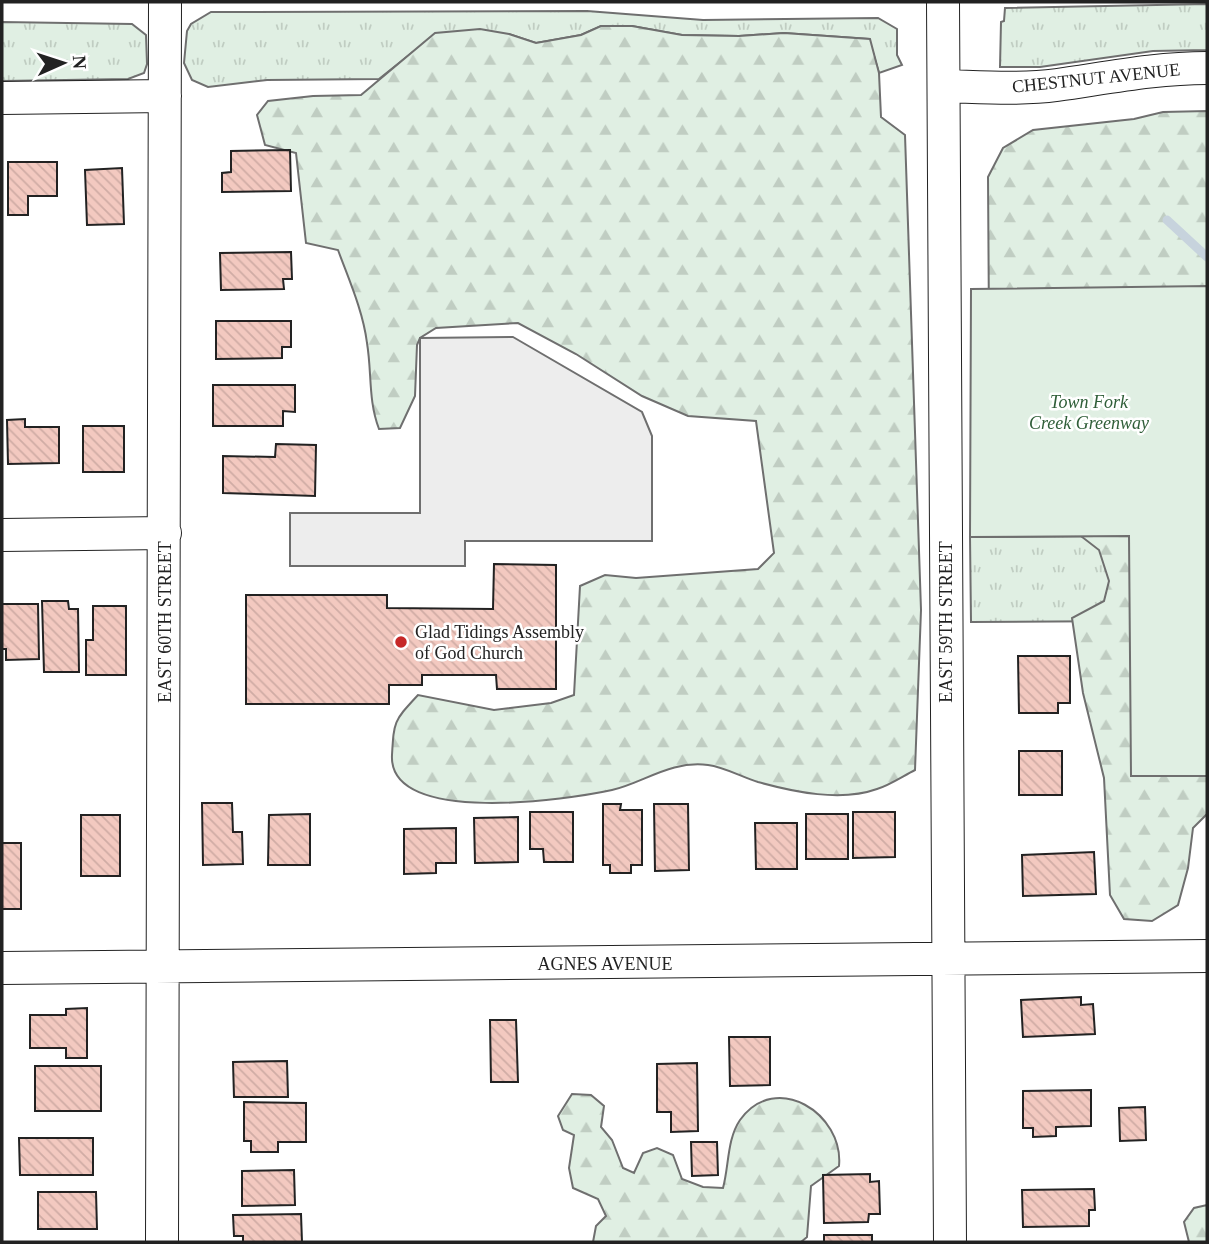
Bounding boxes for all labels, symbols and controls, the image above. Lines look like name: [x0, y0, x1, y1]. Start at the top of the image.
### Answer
north arrow: [28, 28, 98, 98]
text: N: [69, 55, 90, 70]
street label: CHESTNUT AVENUE: [1011, 59, 1181, 97]
park label: Town Fork Creek Greenway: [1029, 392, 1149, 433]
street label: EAST 60TH STREET: [155, 541, 175, 703]
street label: EAST 59TH STREET: [936, 541, 956, 703]
place label: Glad Tidings Assembly of God Church: [415, 622, 584, 663]
marker: Glad Tidings Assembly of God Church: [393, 634, 409, 650]
street label: AGNES AVENUE: [537, 954, 673, 974]

